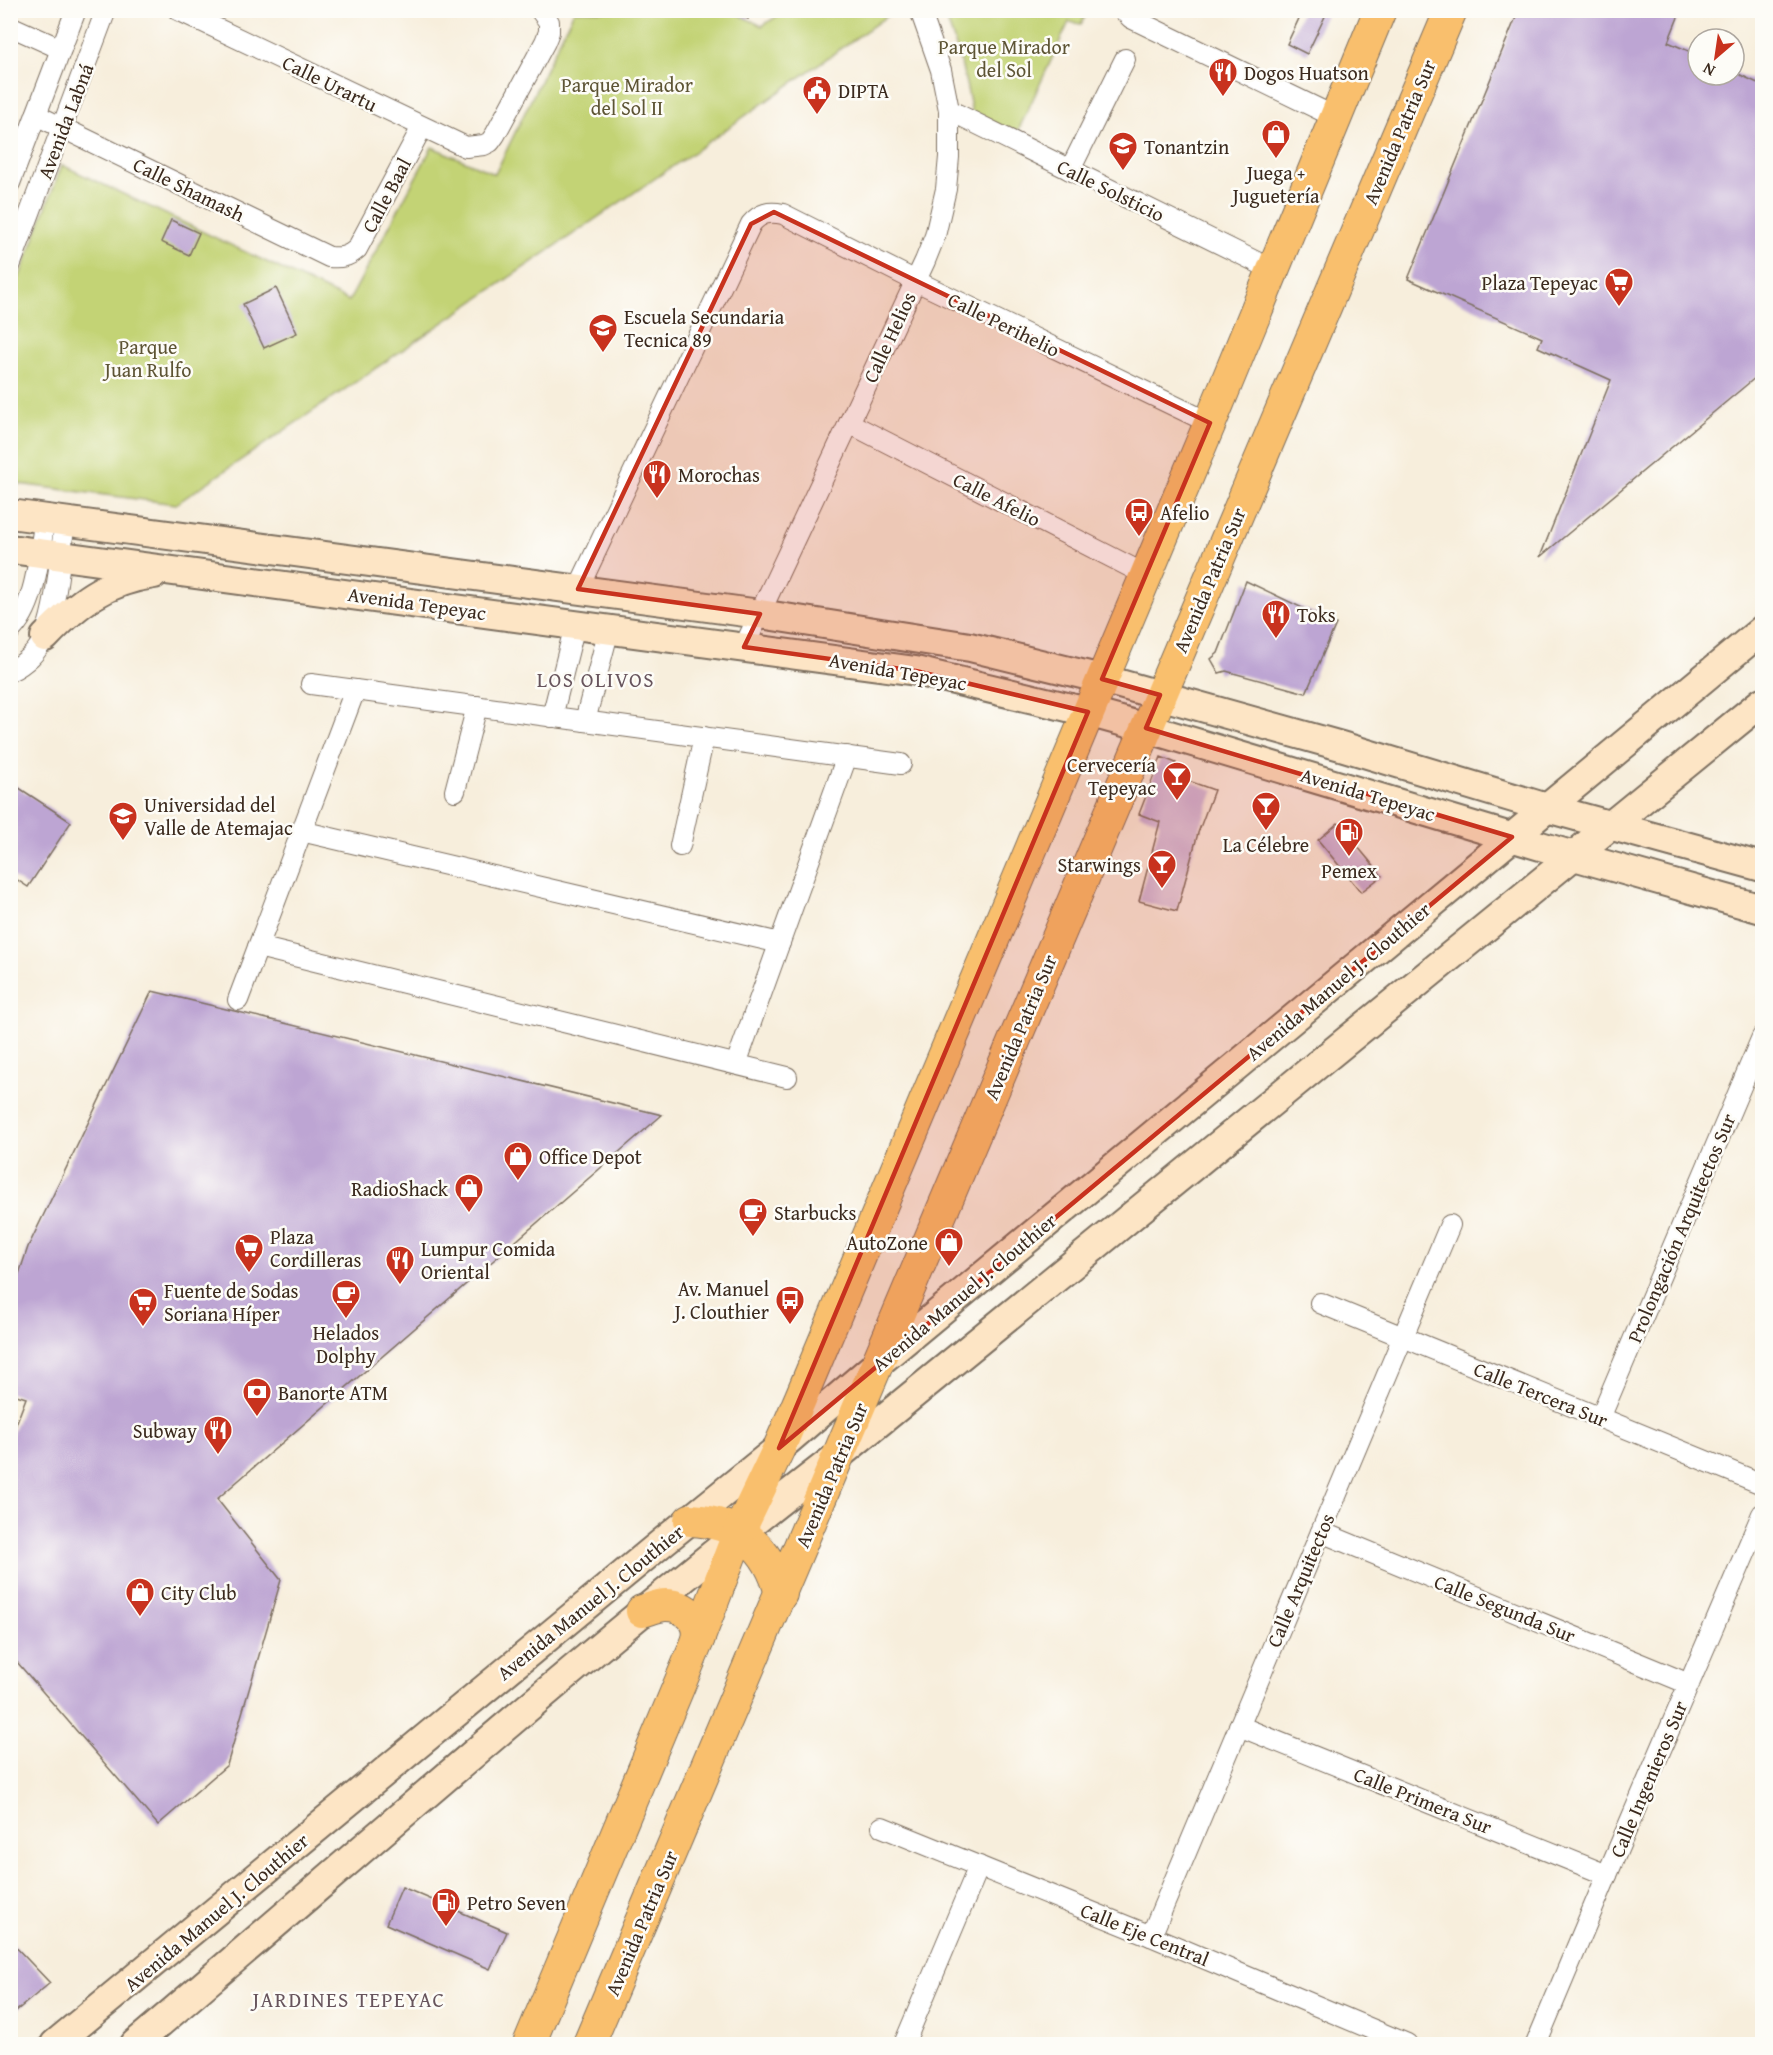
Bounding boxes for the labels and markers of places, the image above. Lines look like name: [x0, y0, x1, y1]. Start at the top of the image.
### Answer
restaurant icon: Dogos Huatson: [1207, 56, 1239, 98]
place label: Dogos Huatson: [1244, 58, 1369, 87]
public building icon: DIPTA: [801, 74, 833, 116]
place label: DIPTA: [838, 76, 889, 105]
shop icon: Juega + Juguetería: [1260, 118, 1292, 160]
school or university icon: Tonantzin: [1107, 130, 1139, 172]
place label: Tonantzin: [1144, 132, 1229, 161]
place label: Juega + Juguetería: [1229, 158, 1320, 210]
supermarket icon: Plaza Tepeyac: [1603, 266, 1635, 308]
place label: Plaza Tepeyac: [1482, 268, 1598, 297]
place label: Escuela Secundaria Tecnica 89: [624, 302, 785, 354]
school or university icon: Escuela Secundaria Tecnica 89: [587, 312, 619, 354]
restaurant icon: Morochas: [641, 458, 673, 500]
place label: Morochas: [678, 460, 760, 489]
bus stop icon: Afelio: [1123, 496, 1155, 538]
place label: Afelio: [1160, 498, 1209, 527]
restaurant icon: Toks: [1260, 598, 1292, 640]
place label: Toks: [1297, 600, 1336, 629]
place label: Cervecería Tepeyac: [1067, 750, 1157, 802]
bar icon: Cervecería Tepeyac: [1161, 760, 1193, 802]
place label: Universidad del Valle de Atemajac: [144, 790, 293, 842]
bar icon: La Célebre: [1250, 790, 1282, 832]
school or university icon: Universidad del Valle de Atemajac: [107, 800, 139, 842]
fuel station icon: Pemex: [1333, 816, 1365, 858]
place label: La Célebre: [1223, 830, 1309, 859]
bar icon: Starwings: [1146, 848, 1178, 890]
place label: Starwings: [1058, 850, 1141, 879]
place label: Pemex: [1321, 856, 1378, 885]
shop icon: Office Depot: [502, 1140, 534, 1182]
place label: Office Depot: [539, 1142, 642, 1171]
shop icon: RadioShack: [453, 1172, 485, 1214]
place label: RadioShack: [351, 1174, 449, 1203]
cafe icon: Starbucks: [737, 1196, 769, 1238]
place label: Starbucks: [774, 1198, 856, 1227]
place label: Plaza Cordilleras: [270, 1222, 362, 1274]
shop icon: AutoZone: [933, 1226, 965, 1268]
place label: AutoZone: [846, 1228, 928, 1257]
supermarket icon: Plaza Cordilleras: [233, 1232, 265, 1274]
place label: Lumpur Comida Oriental: [421, 1234, 556, 1286]
restaurant icon: Lumpur Comida Oriental: [384, 1244, 416, 1286]
place label: Av. Manuel J. Clouthier: [671, 1274, 769, 1326]
place label: Fuente de Sodas Soriana Híper: [164, 1276, 299, 1328]
cafe icon: Helados Dolphy: [330, 1278, 362, 1320]
bus stop icon: Av. Manuel J. Clouthier: [774, 1284, 806, 1326]
supermarket icon: Fuente de Sodas Soriana Híper: [127, 1286, 159, 1328]
place label: Helados Dolphy: [313, 1318, 379, 1370]
bank icon: Banorte ATM: [241, 1376, 273, 1418]
place label: Banorte ATM: [278, 1378, 388, 1407]
restaurant icon: Subway: [202, 1414, 234, 1456]
place label: Subway: [133, 1416, 197, 1445]
shop icon: City Club: [124, 1576, 156, 1618]
place label: City Club: [161, 1578, 237, 1607]
fuel station icon: Petro Seven: [430, 1886, 462, 1928]
place label: Petro Seven: [467, 1888, 566, 1917]

